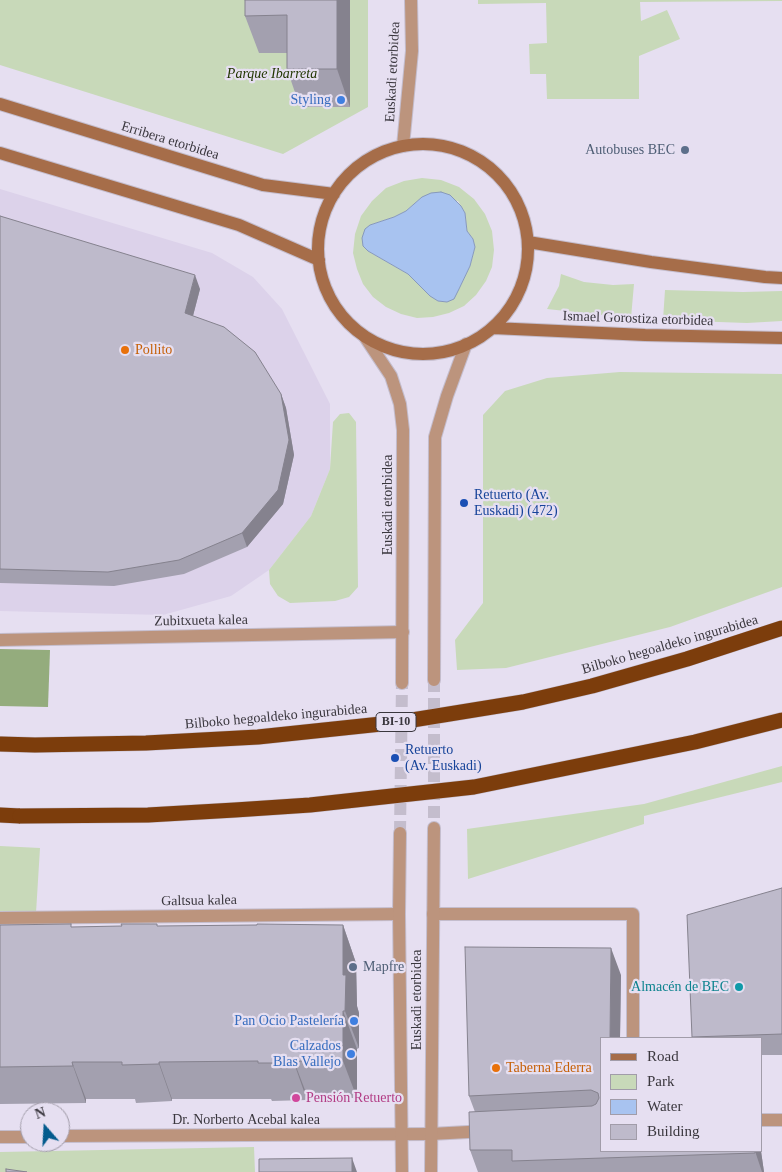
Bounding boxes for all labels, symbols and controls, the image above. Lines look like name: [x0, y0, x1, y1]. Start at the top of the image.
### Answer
street label: Euskadi etorbidea: [382, 21, 404, 123]
park label: Parque Ibarreta: [227, 66, 317, 82]
place label: Styling: [291, 92, 331, 108]
marker: Styling: [335, 94, 347, 106]
street label: Erribera etorbidea: [119, 118, 221, 164]
place label: Autobuses BEC: [585, 142, 675, 158]
marker: Autobuses BEC: [679, 144, 691, 156]
street label: Ismael Gorostiza etorbidea: [562, 308, 714, 330]
place label: Pollito: [135, 342, 172, 358]
marker: Pollito: [119, 344, 131, 356]
street label: Euskadi etorbidea: [380, 455, 396, 555]
place label: Retuerto (Av. Euskadi) (472): [474, 487, 558, 520]
marker: Retuerto (Av. Euskadi) (472): [458, 497, 470, 509]
street label: Zubitxueta kalea: [154, 612, 248, 630]
street label: Bilboko hegoaldeko ingurabidea: [580, 612, 760, 678]
street label: Bilboko hegoaldeko ingurabidea: [184, 701, 368, 733]
road number: BI-10: [376, 712, 416, 732]
place label: Retuerto (Av. Euskadi): [405, 742, 482, 774]
marker: Retuerto (Av. Euskadi): [389, 752, 401, 764]
street label: Galtsua kalea: [161, 892, 237, 910]
street label: Euskadi etorbidea: [409, 950, 425, 1050]
place label: Mapfre: [363, 959, 404, 975]
marker: Mapfre: [347, 961, 359, 973]
place label: Almacén de BEC: [631, 979, 729, 995]
marker: Almacén de BEC: [733, 981, 745, 993]
place label: Pan Ocio Pastelería: [234, 1013, 344, 1029]
marker: Pan Ocio Pastelería: [348, 1015, 360, 1027]
legend: [600, 1037, 762, 1152]
place label: Calzados Blas Vallejo: [273, 1038, 341, 1070]
marker: Calzados Blas Vallejo: [345, 1048, 357, 1060]
text: Road: [647, 1048, 679, 1064]
place label: Taberna Ederra: [506, 1060, 592, 1076]
marker: Taberna Ederra: [490, 1062, 502, 1074]
text: Park: [647, 1073, 675, 1089]
place label: Pensión Retuerto: [306, 1090, 402, 1106]
marker: Pensión Retuerto: [290, 1092, 302, 1104]
text: Water: [647, 1098, 682, 1114]
north arrow: [20, 1102, 70, 1152]
text: N: [33, 1105, 48, 1122]
street label: Dr. Norberto Acebal kalea: [172, 1112, 320, 1128]
text: Building: [647, 1123, 700, 1139]

